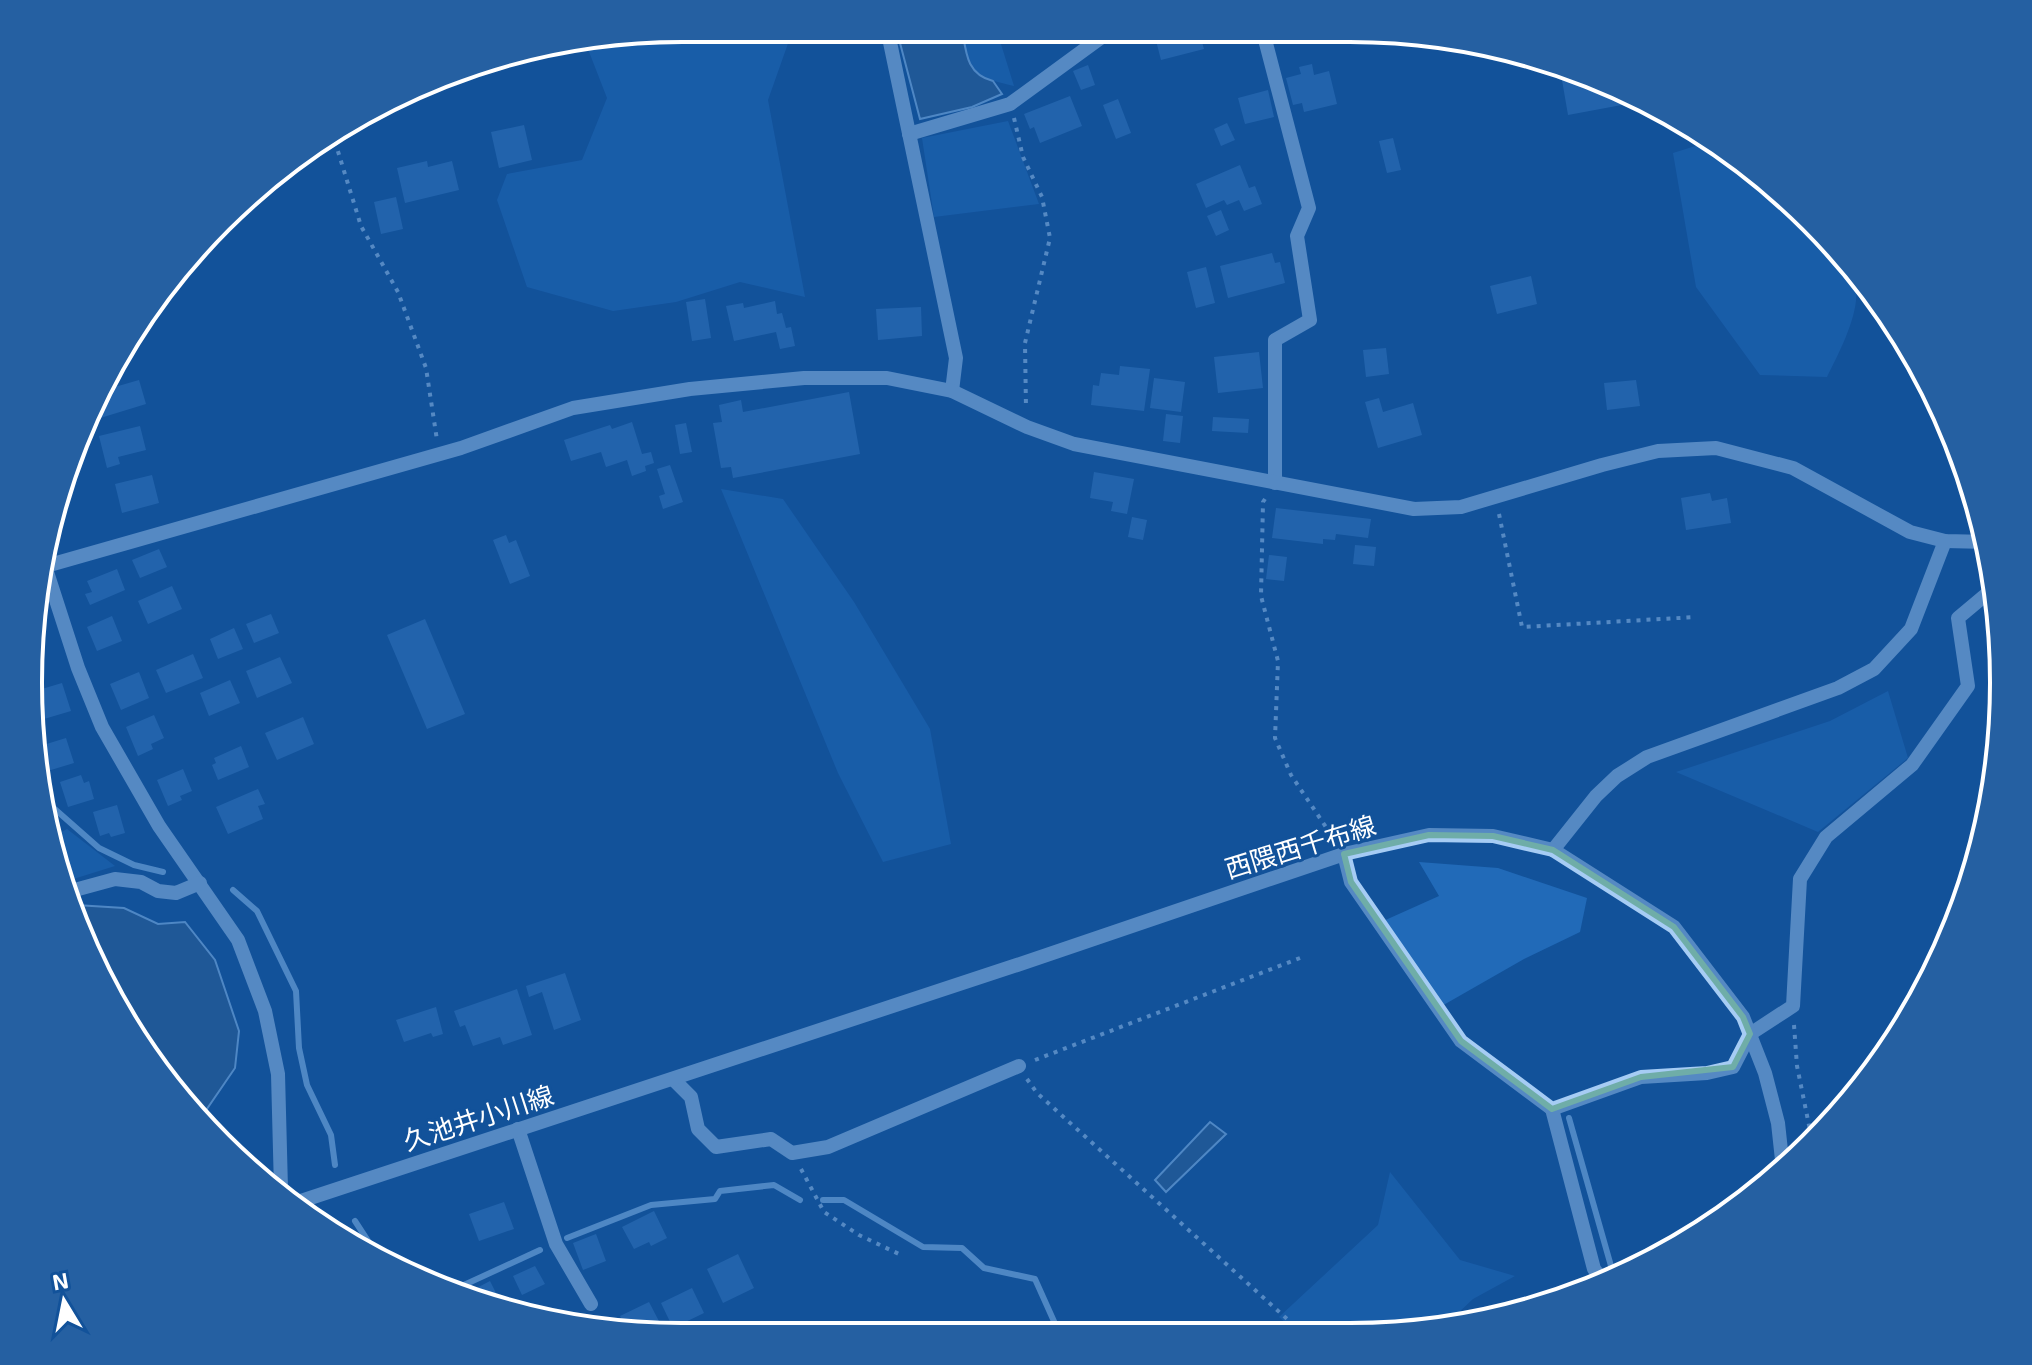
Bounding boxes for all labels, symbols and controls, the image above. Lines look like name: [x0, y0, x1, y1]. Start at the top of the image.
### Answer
street label: 西隈西千布線: [1221, 808, 1379, 884]
street label: 久池井小川線: [399, 1078, 557, 1156]
north arrow: [24, 1261, 104, 1341]
text: N: [50, 1266, 70, 1295]

